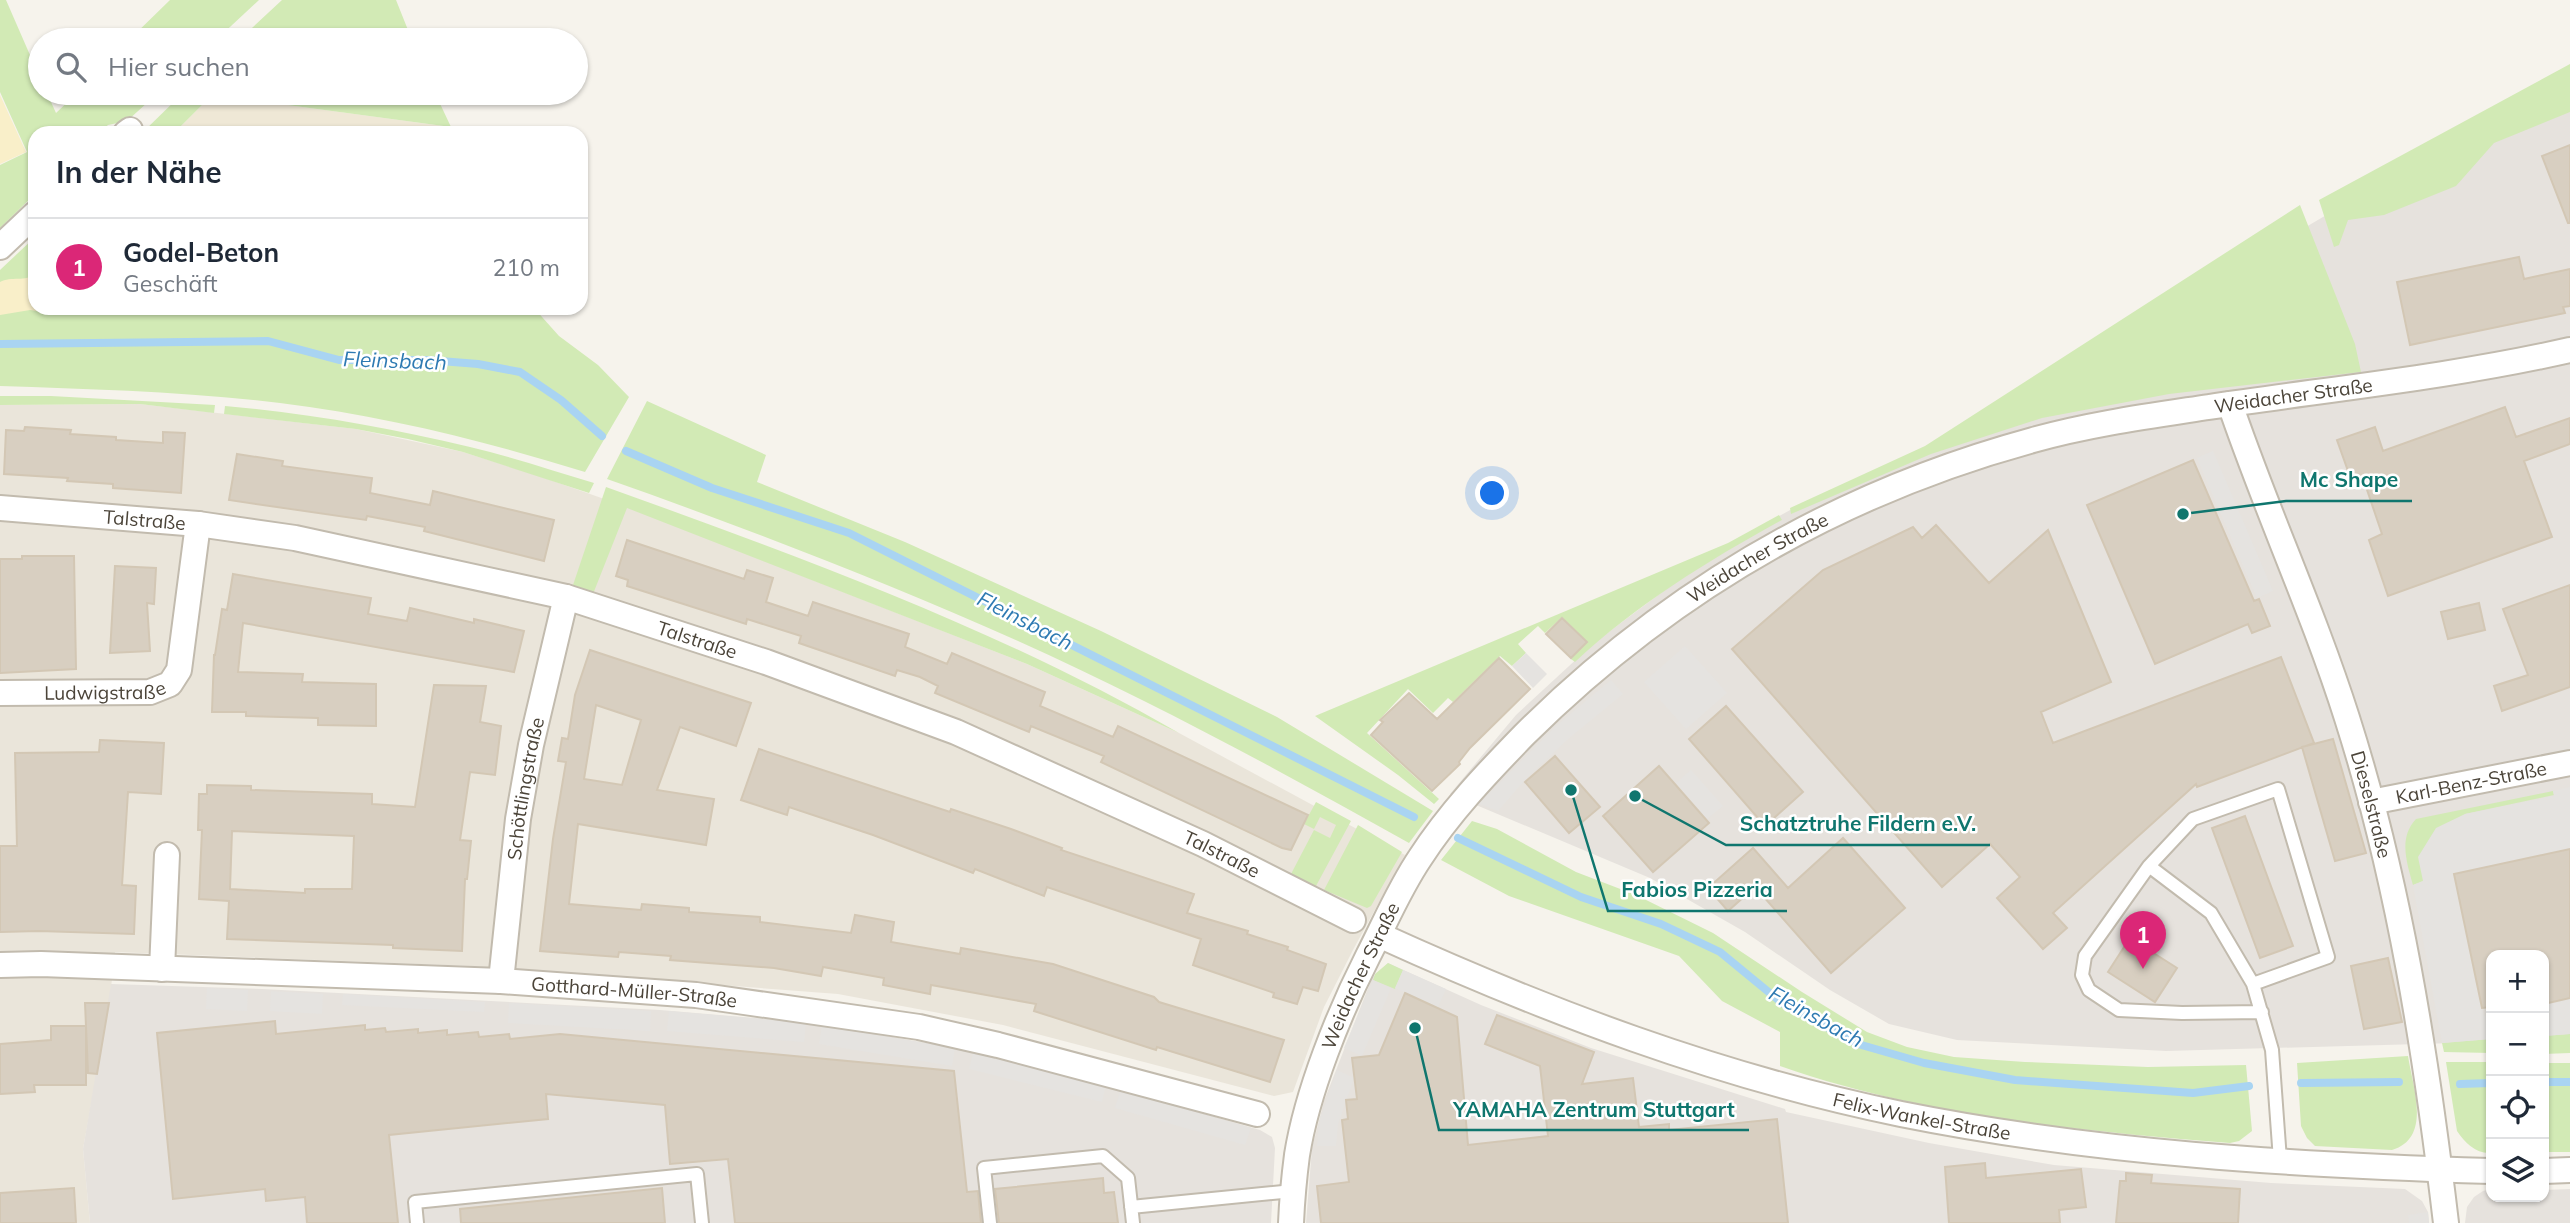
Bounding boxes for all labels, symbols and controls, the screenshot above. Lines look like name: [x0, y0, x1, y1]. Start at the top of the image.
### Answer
search box: [28, 28, 588, 105]
icon: search: [52, 48, 90, 86]
text: Hier suchen: [108, 50, 250, 83]
text: In der Nähe: [56, 153, 222, 191]
text: Godel-Beton: [123, 236, 279, 269]
text: 1: [72, 253, 86, 282]
text: 210 m: [492, 253, 560, 282]
text: Geschäft: [123, 269, 218, 298]
water label: Fleinsbach: [343, 345, 447, 375]
street label: Weidacher Straße: [2213, 373, 2374, 418]
callout: Mc Shape: [2286, 459, 2412, 501]
text: Mc Shape: [2300, 466, 2398, 492]
your location: [1475, 476, 1509, 510]
street label: Talstraße: [102, 504, 187, 535]
street label: Weidacher Straße: [1682, 507, 1832, 608]
water label: Fleinsbach: [973, 585, 1078, 655]
street label: Talstraße: [654, 615, 740, 664]
street label: Ludwigstraße: [44, 675, 169, 705]
street label: Schöttlingstraße: [502, 715, 549, 861]
street label: Dieselstraße: [2346, 748, 2397, 860]
street label: Karl-Benz-Straße: [2394, 756, 2549, 809]
callout: Schatztruhe Fildern e.V.: [1726, 803, 1990, 845]
text: Schatztruhe Fildern e.V.: [1740, 810, 1976, 836]
street label: Talstraße: [1180, 825, 1264, 883]
callout: Fabios Pizzeria: [1608, 869, 1787, 911]
text: Fabios Pizzeria: [1621, 876, 1773, 902]
street label: Weidacher Straße: [1316, 898, 1405, 1053]
pin: 1: [2120, 911, 2166, 969]
map controls: [2486, 950, 2549, 1202]
button: +: [2486, 950, 2549, 1013]
street label: Gotthard-Müller-Straße: [530, 971, 739, 1013]
water label: Fleinsbach: [1765, 980, 1868, 1053]
button: −: [2486, 1013, 2549, 1076]
button: locate: [2486, 1076, 2549, 1139]
street label: Felix-Wankel-Straße: [1831, 1087, 2012, 1145]
callout: YAMAHA Zentrum Stuttgart: [1439, 1088, 1749, 1130]
text: YAMAHA Zentrum Stuttgart: [1452, 1096, 1735, 1122]
button: layers: [2486, 1139, 2549, 1202]

